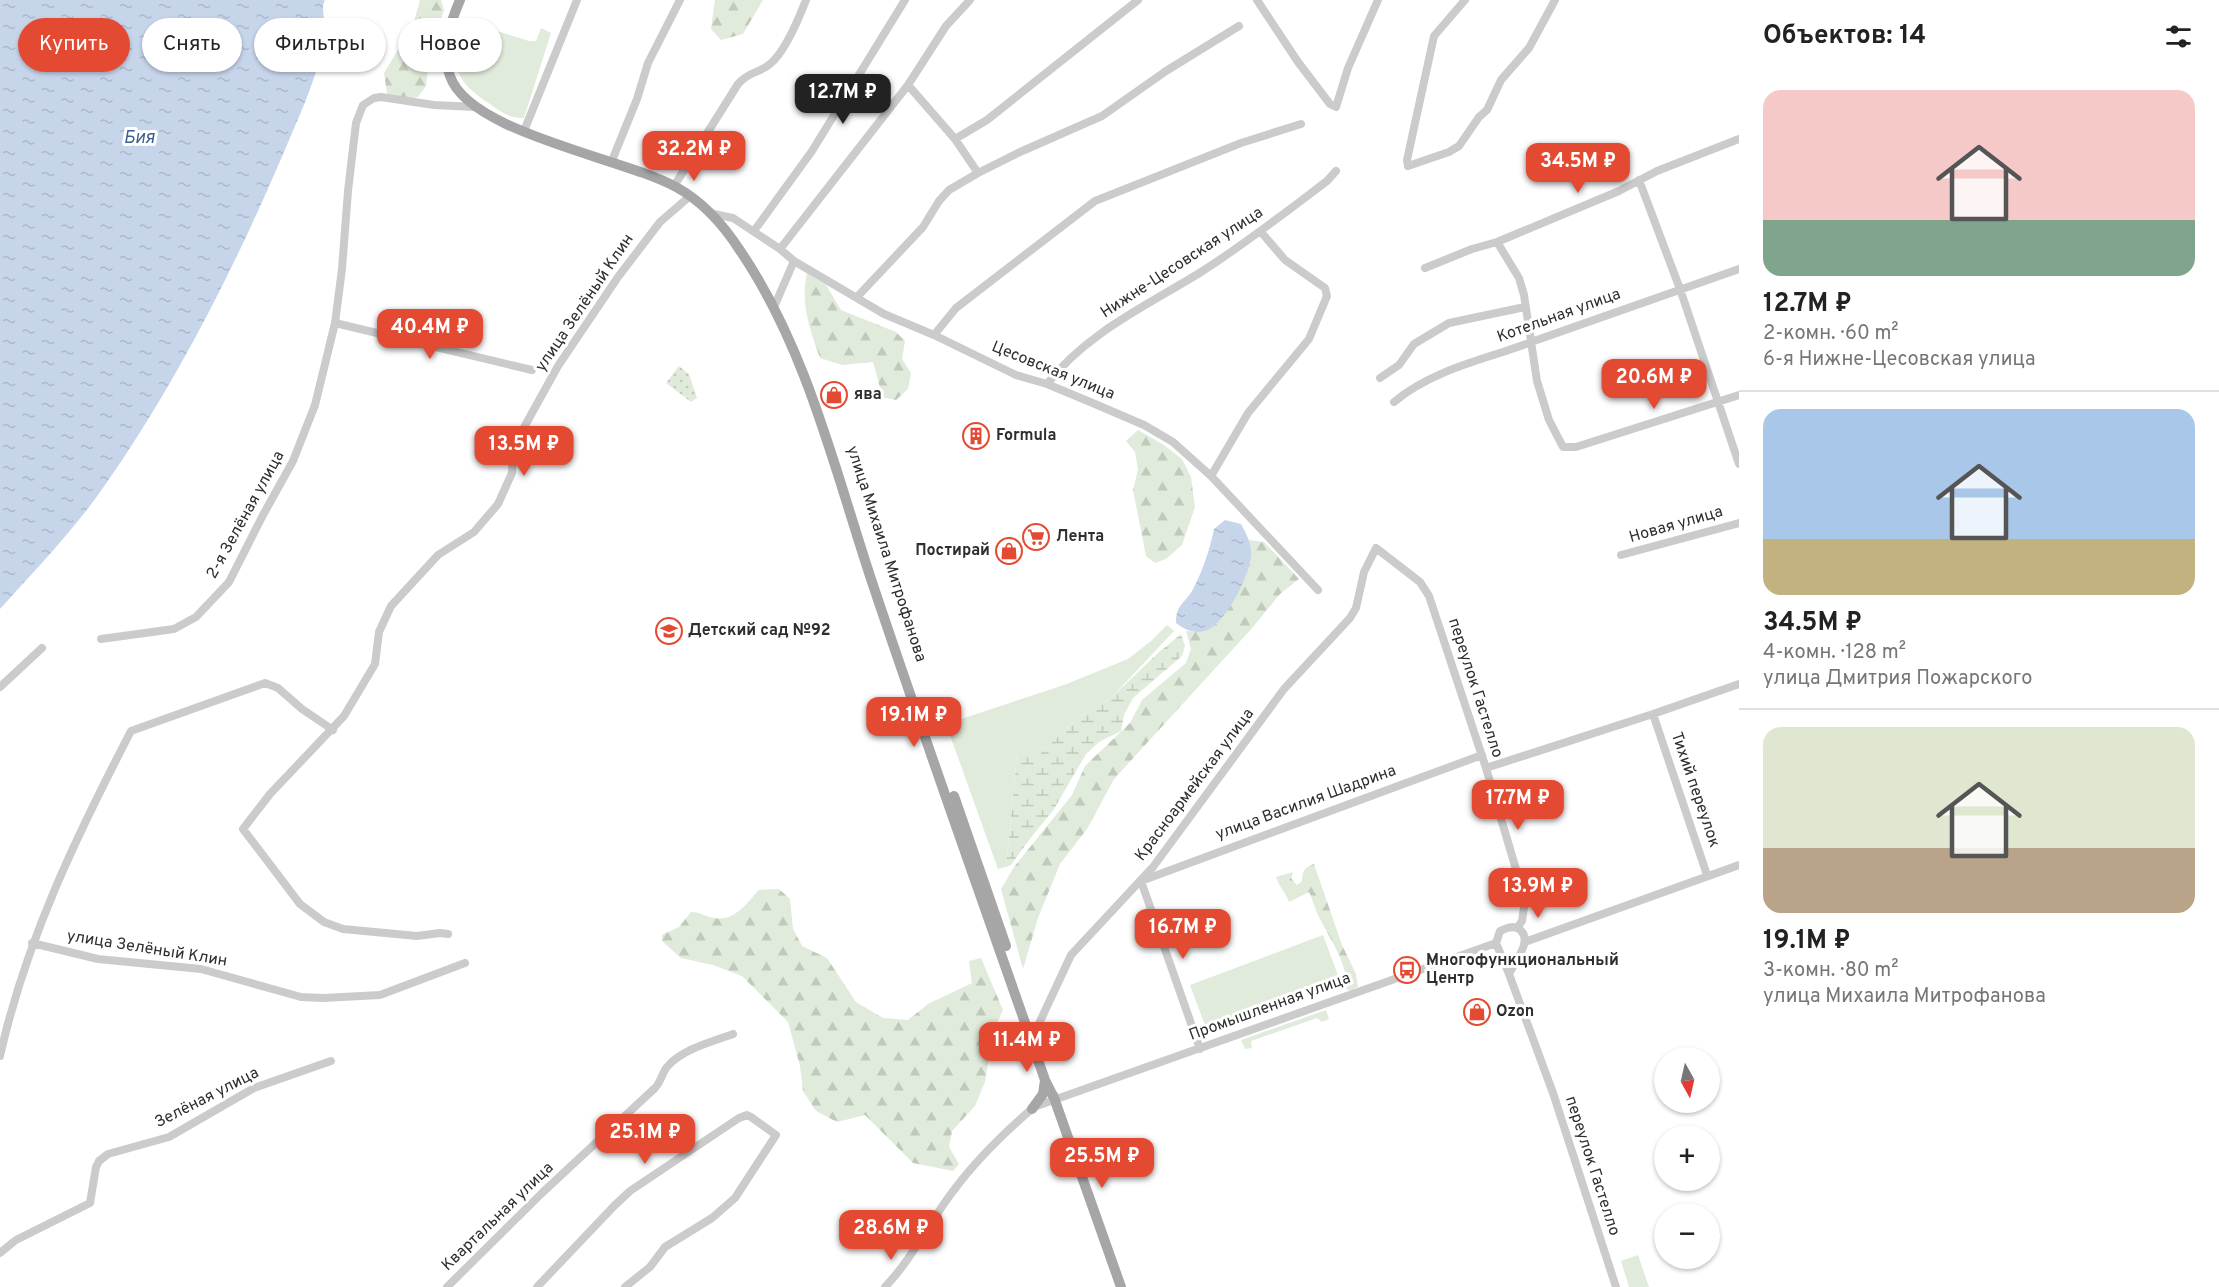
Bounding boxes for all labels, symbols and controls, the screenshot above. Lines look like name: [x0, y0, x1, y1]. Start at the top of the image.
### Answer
chip: Купить: [18, 18, 130, 72]
chip: Снять: [142, 18, 242, 72]
chip: Фильтры: [254, 18, 386, 72]
chip: Новое: [398, 18, 502, 72]
text: Объектов: 14: [1763, 20, 1926, 53]
icon: filters: [2162, 20, 2195, 53]
pin: 12.7M ₽: [788, 74, 898, 125]
text: 12.7M ₽: [809, 80, 877, 106]
water label: Бия: [123, 127, 155, 150]
icon: home: [1925, 129, 2033, 237]
pin: 32.2M ₽: [639, 131, 749, 182]
text: 32.2M ₽: [656, 137, 732, 163]
pin: 34.5M ₽: [1523, 143, 1633, 194]
text: 34.5M ₽: [1540, 149, 1616, 175]
street label: Нижне-Цесовская улица: [1097, 203, 1267, 323]
street label: улица Зелёный Клин: [531, 230, 639, 376]
street label: Котельная улица: [1494, 284, 1624, 348]
text: 12.7M ₽: [1763, 288, 1852, 321]
pin: 40.4M ₽: [375, 309, 485, 360]
text: 40.4M ₽: [391, 315, 469, 341]
text: 2-комн. · 60 m²: [1763, 321, 1899, 347]
street label: Цесовская улица: [989, 337, 1117, 405]
text: 6-я Нижне-Цесовская улица: [1763, 347, 2036, 373]
pin: 20.6M ₽: [1599, 359, 1709, 410]
text: 20.6M ₽: [1616, 365, 1692, 391]
shop icon: ява: [819, 380, 849, 410]
place label: ява: [854, 385, 882, 405]
building icon: Formula: [961, 421, 991, 451]
pin: 13.5M ₽: [469, 426, 579, 477]
place label: Formula: [996, 426, 1056, 446]
text: 13.5M ₽: [489, 432, 559, 458]
street label: улица Михаила Митрофанова: [842, 443, 930, 665]
street label: 2-я Зелёная улица: [203, 448, 289, 582]
icon: home: [1925, 448, 2033, 556]
street label: Новая улица: [1627, 502, 1725, 548]
supermarket icon: Лента: [1021, 522, 1051, 552]
place label: Лента: [1056, 527, 1104, 547]
shop icon: Постирай: [994, 536, 1024, 566]
place label: Постирай: [915, 541, 990, 561]
text: 34.5M ₽: [1763, 607, 1862, 640]
school or university icon: Детский сад №92: [654, 616, 684, 646]
street label: переулок Гастелло: [1443, 616, 1507, 760]
place label: Детский сад №92: [688, 621, 831, 641]
text: 4-комн. · 128 m²: [1763, 640, 1906, 666]
text: улица Дмитрия Пожарского: [1763, 666, 2032, 692]
pin: 19.1M ₽: [859, 697, 969, 748]
text: 19.1M ₽: [880, 703, 948, 729]
street label: Красноармейская улица: [1131, 705, 1259, 865]
street label: Тихий переулок: [1666, 730, 1724, 850]
street label: улица Василия Шадрина: [1213, 761, 1399, 845]
icon: home: [1925, 766, 2033, 874]
pin: 17.7M ₽: [1463, 780, 1573, 831]
text: 17.7M ₽: [1486, 786, 1550, 812]
pin: 13.9M ₽: [1483, 868, 1593, 919]
text: 13.9M ₽: [1502, 874, 1574, 900]
pin: 16.7M ₽: [1128, 909, 1238, 960]
text: 16.7M ₽: [1149, 915, 1217, 941]
text: 19.1M ₽: [1763, 925, 1851, 958]
street label: улица Зелёный Клин: [65, 926, 229, 972]
place label: Многофункциональный Центр: [1426, 951, 1619, 989]
bus stop icon: Многофункциональный Центр: [1392, 955, 1422, 985]
text: 3-комн. · 80 m²: [1763, 958, 1898, 984]
street label: Промышленная улица: [1186, 968, 1354, 1046]
text: улица Михаила Митрофанова: [1763, 984, 2046, 1010]
shop icon: Ozon: [1462, 997, 1492, 1027]
place label: Ozon: [1496, 1002, 1534, 1022]
pin: 11.4M ₽: [972, 1022, 1082, 1073]
text: 11.4M ₽: [993, 1028, 1061, 1054]
north arrow: [1654, 1047, 1720, 1113]
map controls: [1654, 1047, 1720, 1269]
street label: Зелёная улица: [152, 1063, 262, 1133]
street label: переулок Гастелло: [1560, 1094, 1624, 1238]
pin: 25.1M ₽: [590, 1114, 700, 1165]
text: 25.1M ₽: [609, 1120, 681, 1146]
button: +: [1654, 1125, 1720, 1191]
pin: 25.5M ₽: [1047, 1138, 1157, 1189]
text: 25.5M ₽: [1064, 1144, 1140, 1170]
street label: Квартальная улица: [438, 1158, 558, 1276]
button: −: [1654, 1203, 1720, 1269]
pin: 28.6M ₽: [836, 1210, 946, 1261]
text: 28.6M ₽: [853, 1216, 929, 1242]

